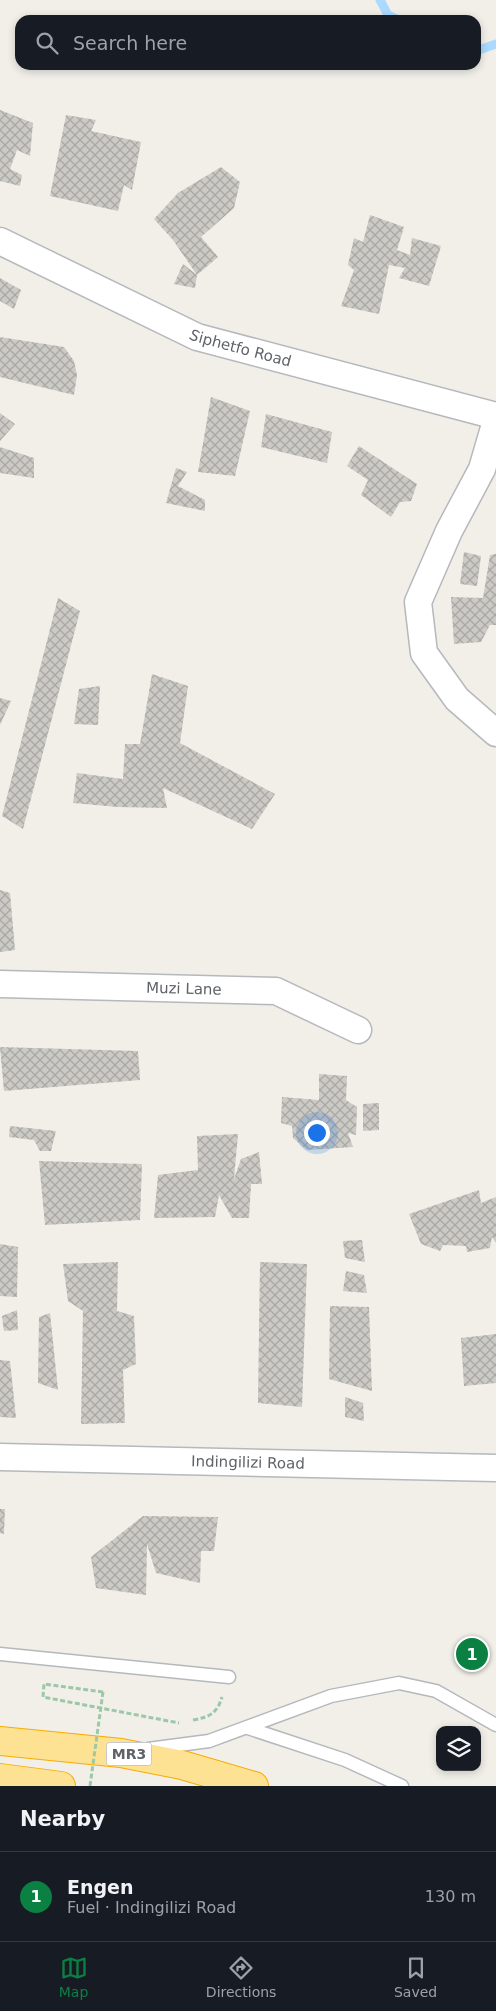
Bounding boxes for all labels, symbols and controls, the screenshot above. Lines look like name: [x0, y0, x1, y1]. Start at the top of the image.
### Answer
search box: [15, 15, 481, 70]
icon: search: [33, 29, 61, 57]
text: Search here: [73, 32, 187, 54]
street label: Siphetfo Road: [186, 326, 293, 371]
street label: Muzi Lane: [146, 979, 222, 999]
your location: [304, 1120, 330, 1146]
street label: Indingilizi Road: [191, 1452, 305, 1473]
pin: 1: [456, 1635, 488, 1673]
map controls: [436, 1726, 481, 1771]
button: layers: [436, 1726, 481, 1771]
road number: MR3: [106, 1742, 152, 1766]
text: Nearby: [20, 1807, 105, 1831]
text: Engen: [67, 1876, 134, 1898]
text: 1: [30, 1887, 42, 1906]
text: 130 m: [425, 1887, 476, 1906]
text: Fuel · Indingilizi Road: [67, 1898, 236, 1917]
tab: Map: [59, 1954, 88, 2000]
tab: Directions: [206, 1954, 276, 2000]
tab: Saved: [394, 1954, 437, 2000]

